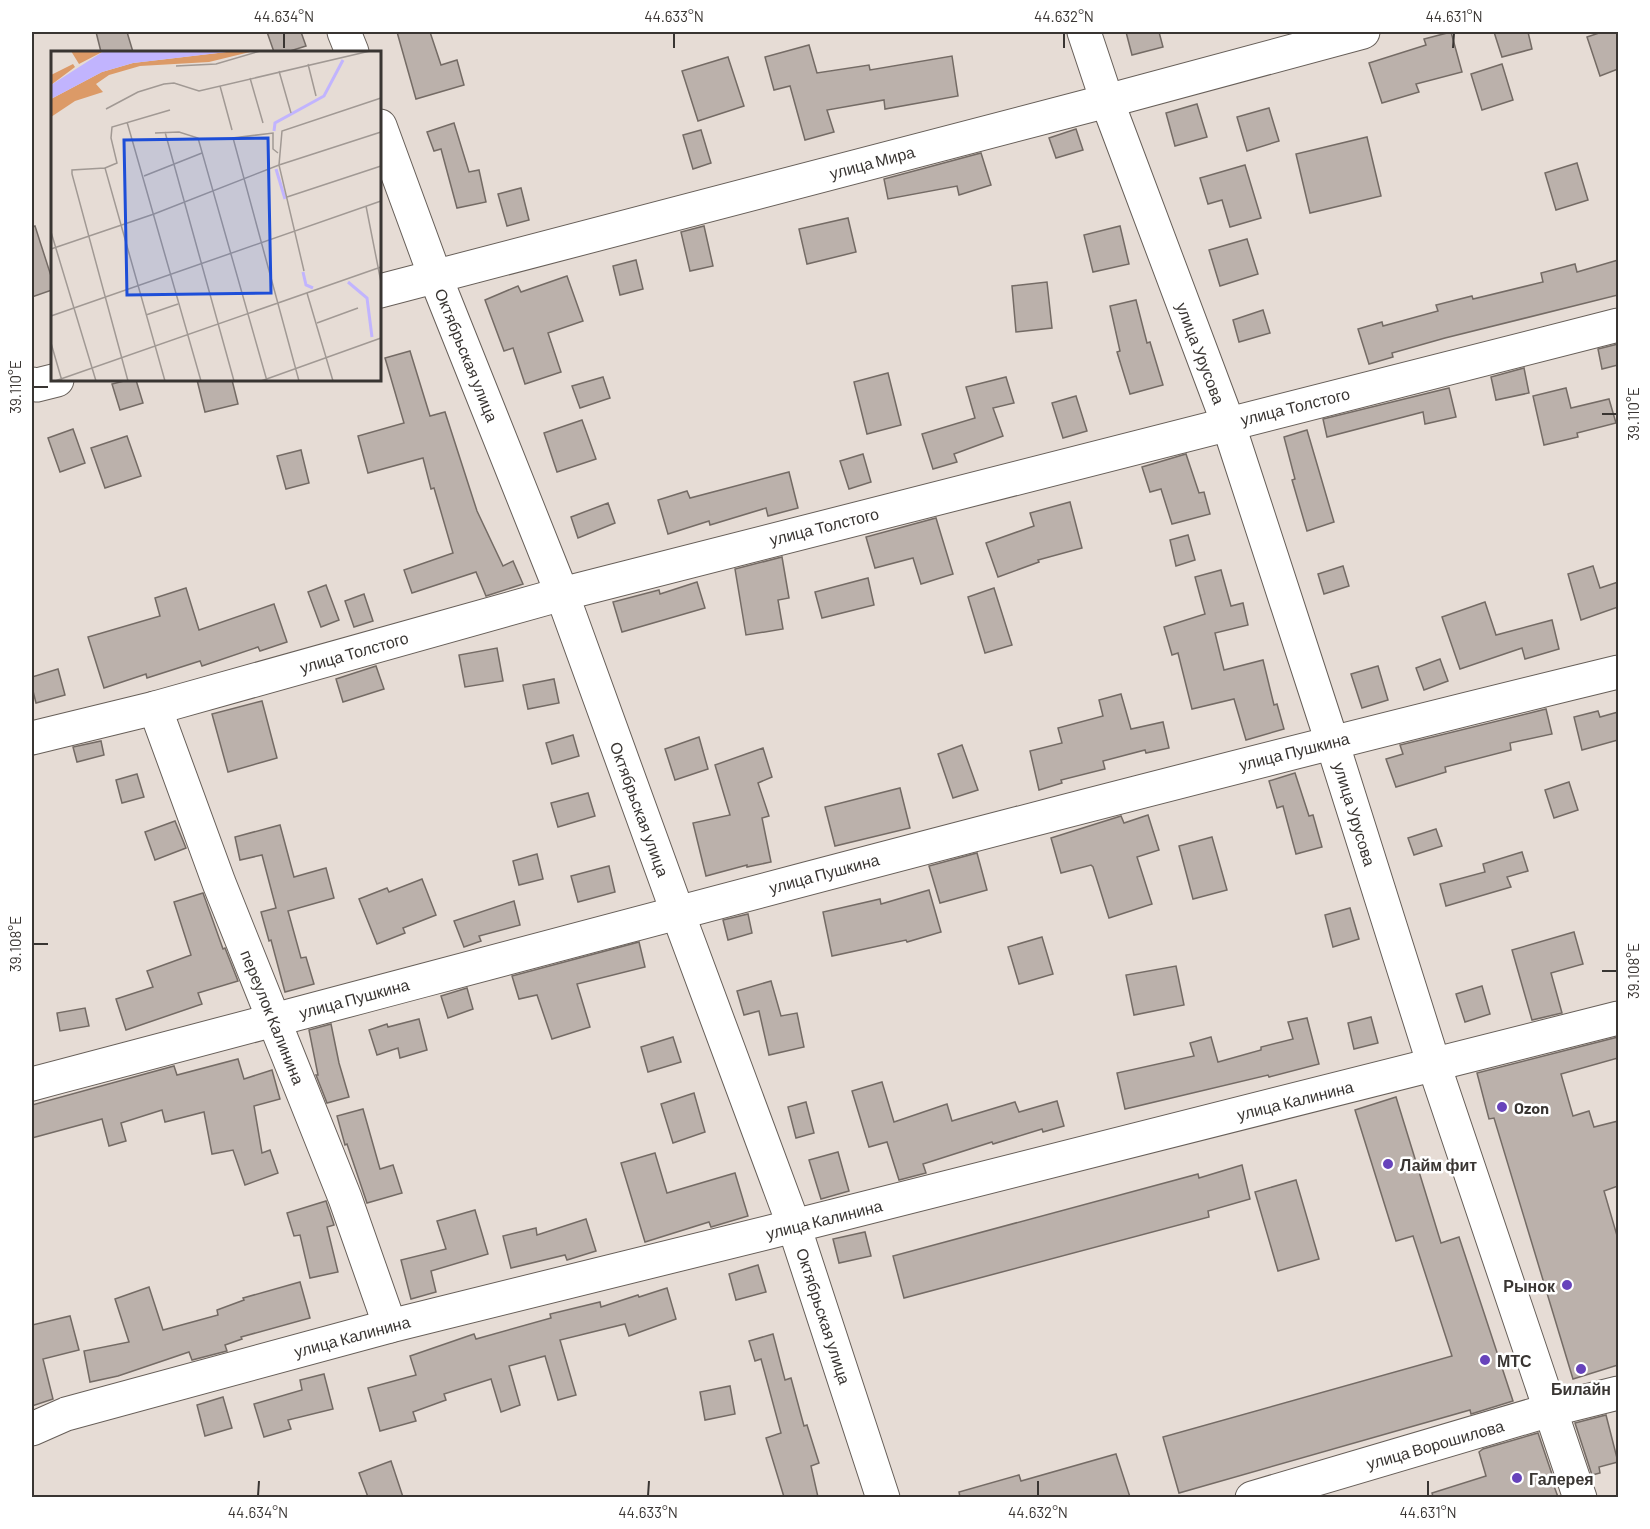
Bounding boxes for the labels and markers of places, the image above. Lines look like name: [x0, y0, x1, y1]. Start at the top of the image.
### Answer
place label: Ozon: [1514, 1098, 1549, 1117]
marker: Ozon: [1495, 1100, 1509, 1114]
place label: Лайм фит: [1400, 1155, 1477, 1174]
marker: Лайм фит: [1381, 1157, 1395, 1171]
place label: Рынок: [1503, 1276, 1556, 1295]
marker: Рынок: [1560, 1278, 1574, 1292]
place label: МТС: [1497, 1351, 1532, 1370]
marker: МТС: [1478, 1353, 1492, 1367]
marker: Билайн: [1574, 1362, 1588, 1376]
place label: Билайн: [1551, 1379, 1611, 1398]
place label: Галерея: [1529, 1469, 1594, 1488]
marker: Галерея: [1510, 1471, 1524, 1485]

